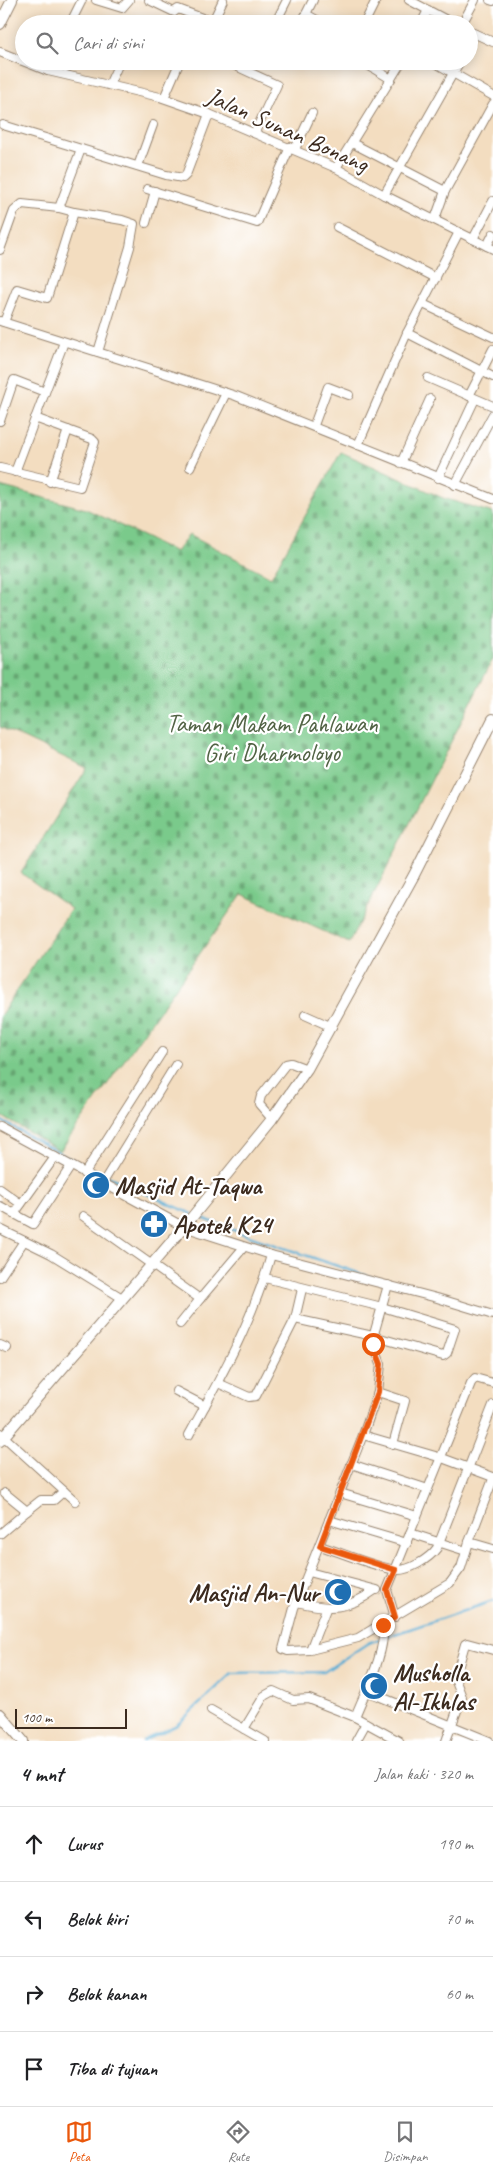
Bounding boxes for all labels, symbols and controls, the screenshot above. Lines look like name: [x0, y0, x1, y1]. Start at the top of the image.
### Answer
search box: [15, 15, 478, 70]
icon: search: [33, 29, 61, 57]
text: Cari di sini: [73, 31, 143, 55]
street label: Jalan Sunan Bonang: [201, 80, 375, 180]
park label: Taman Makam Pahlawan Giri Dharmoloyo: [166, 708, 379, 769]
mosque icon: Masjid At-Taqwa: [81, 1170, 111, 1200]
place label: Masjid At-Taqwa: [115, 1170, 263, 1202]
pharmacy icon: Apotek K24: [139, 1209, 169, 1239]
place label: Apotek K24: [173, 1209, 274, 1241]
route start: [362, 1333, 385, 1356]
place label: Masjid An-Nur: [189, 1577, 322, 1609]
mosque icon: Masjid An-Nur: [323, 1577, 353, 1607]
route end: [372, 1614, 395, 1637]
place label: Musholla Al-Ikhlas: [393, 1657, 477, 1718]
mosque icon: Musholla Al-Ikhlas: [359, 1671, 389, 1701]
scale bar: [15, 1706, 128, 1729]
text: 100 m: [22, 1709, 52, 1726]
text: 4 mnt: [20, 1761, 63, 1787]
text: Jalan kaki · 320 m: [375, 1764, 473, 1784]
icon: ahead: [20, 1830, 48, 1858]
text: Lurus: [67, 1832, 102, 1856]
text: 190 m: [439, 1834, 473, 1854]
icon: left: [20, 1905, 48, 1933]
text: Belok kiri: [67, 1907, 127, 1931]
text: 70 m: [446, 1909, 473, 1929]
icon: right: [20, 1980, 48, 2008]
text: Belok kanan: [67, 1982, 146, 2006]
text: 60 m: [446, 1984, 473, 2004]
icon: arrive: [20, 2055, 48, 2083]
text: Tiba di tujuan: [67, 2057, 157, 2081]
tab: Peta: [65, 2118, 93, 2165]
tab: Rute: [224, 2118, 252, 2165]
tab: Disimpan: [383, 2118, 428, 2165]

